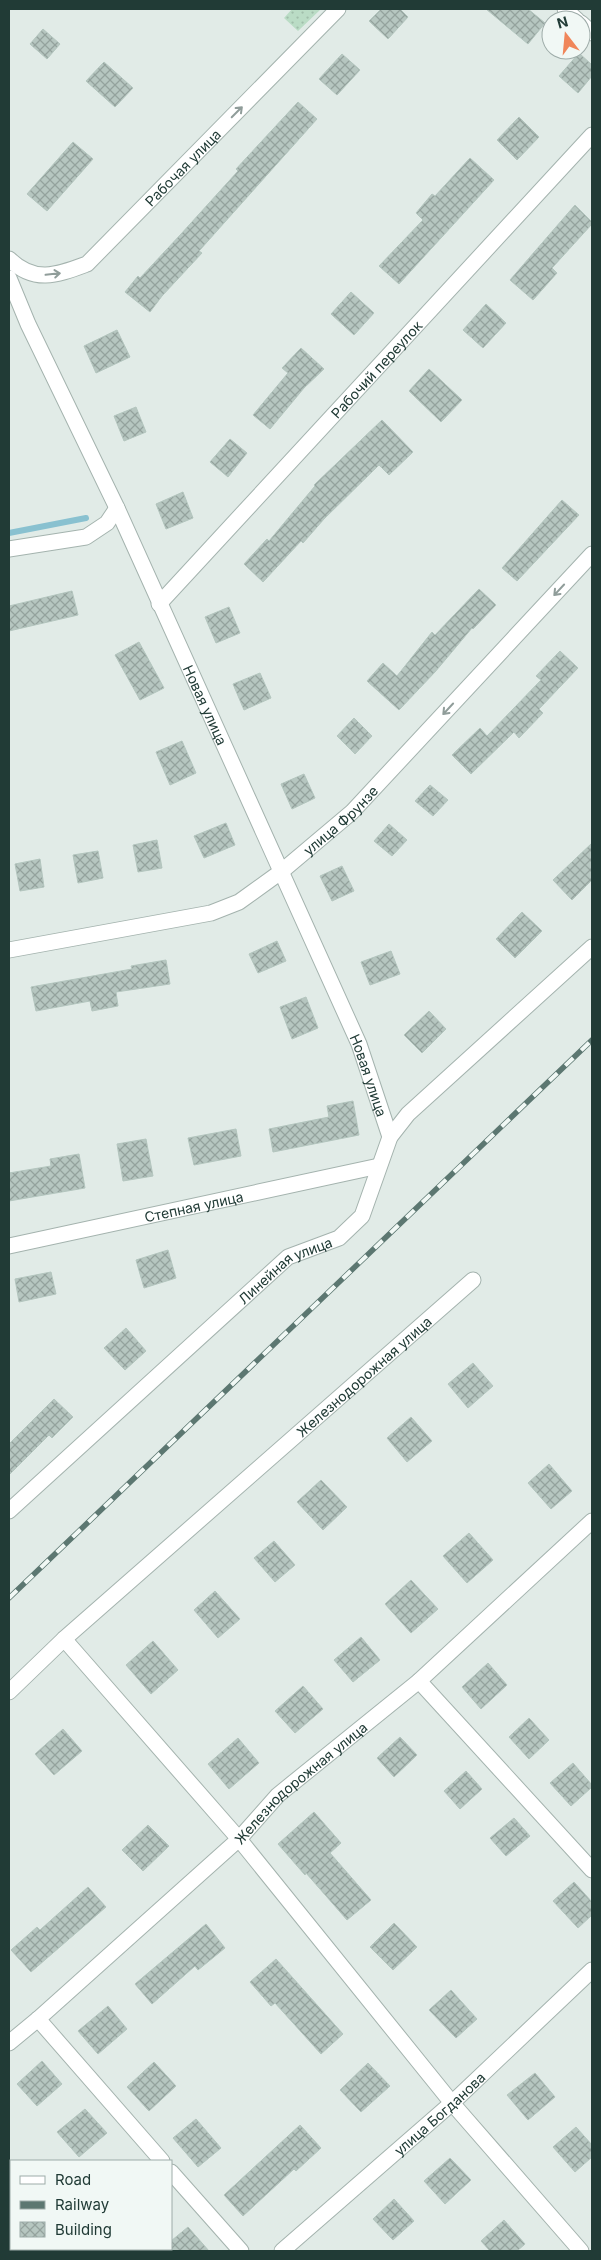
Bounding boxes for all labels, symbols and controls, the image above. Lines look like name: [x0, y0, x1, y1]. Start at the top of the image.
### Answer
north arrow: [541, 10, 591, 60]
text: N: [555, 12, 570, 32]
one-way arrow: [231, 107, 243, 119]
street label: Рабочая улица: [141, 125, 224, 209]
one-way arrow: [44, 269, 60, 279]
street label: Рабочий переулок: [327, 316, 425, 421]
one-way arrow: [553, 584, 565, 596]
street label: Новая улица: [180, 662, 231, 747]
one-way arrow: [442, 703, 454, 715]
street label: улица Фрунзе: [300, 782, 381, 858]
street label: Новая улица: [347, 1031, 391, 1119]
street label: Степная улица: [143, 1187, 245, 1225]
street label: Линейная улица: [234, 1233, 334, 1307]
street label: Железнодорожная улица: [293, 1312, 435, 1440]
street label: Железнодорожная улица: [230, 1718, 370, 1847]
street label: улица Богданова: [390, 2068, 488, 2158]
legend: [10, 2160, 172, 2250]
text: Road: [55, 2170, 91, 2189]
text: Railway: [55, 2195, 110, 2214]
text: Building: [55, 2220, 112, 2239]

